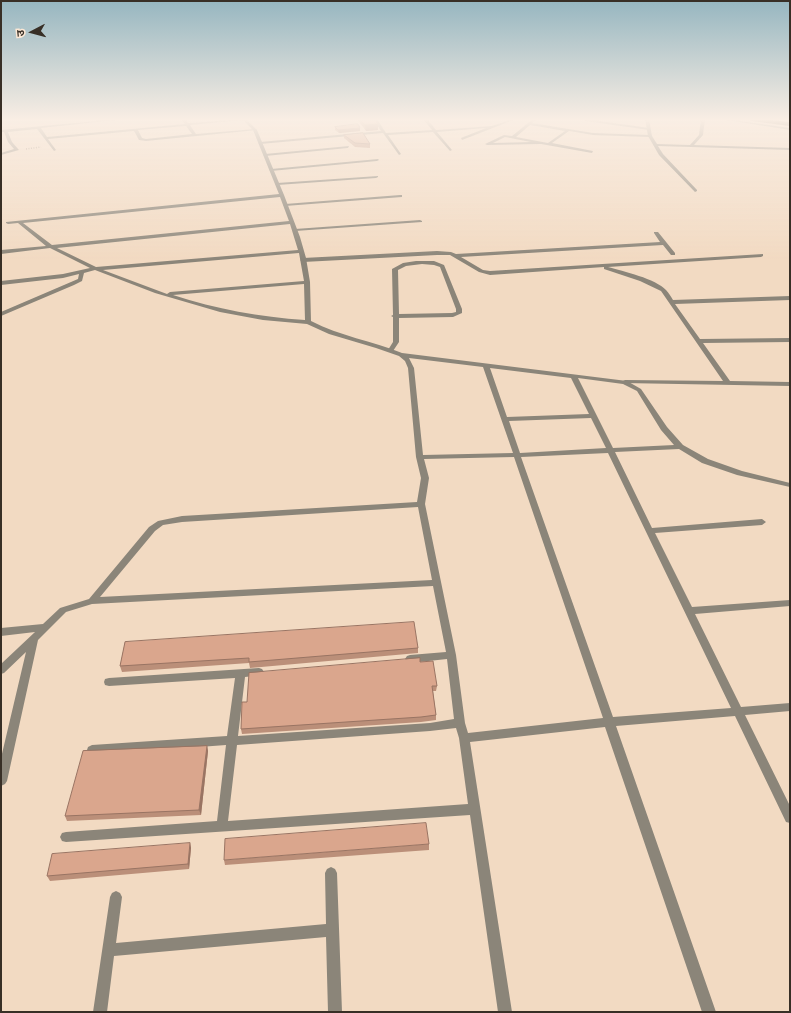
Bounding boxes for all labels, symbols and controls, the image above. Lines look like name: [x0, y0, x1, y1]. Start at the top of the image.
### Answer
north arrow: [12, 12, 52, 52]
text: उ: [14, 29, 26, 37]

